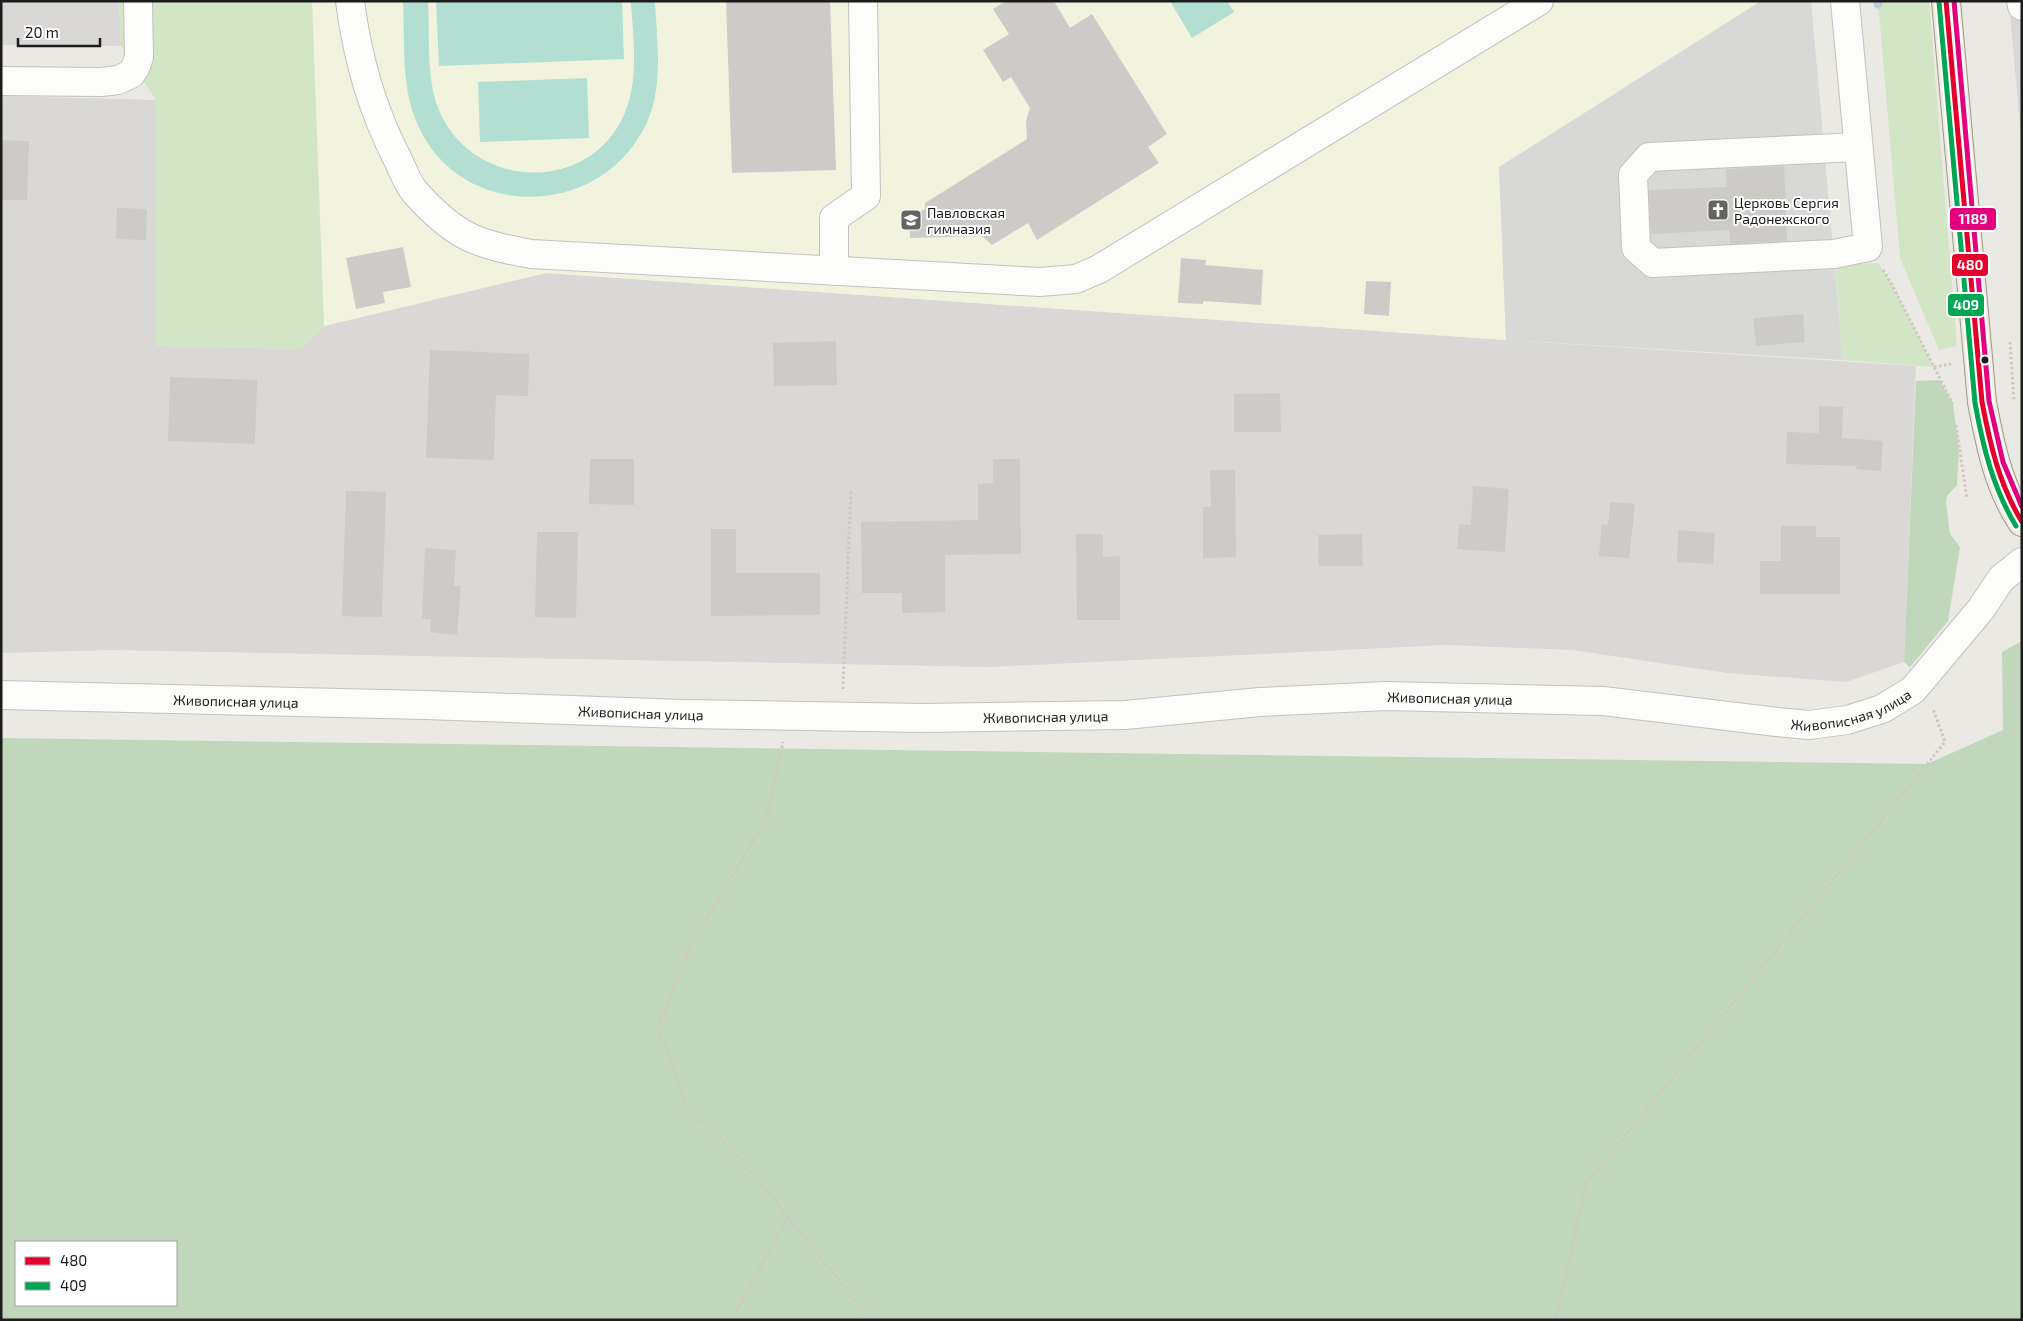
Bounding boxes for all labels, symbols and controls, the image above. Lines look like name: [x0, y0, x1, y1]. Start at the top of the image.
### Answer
scale bar: [18, 15, 100, 47]
text: 20 m: [25, 23, 59, 41]
place label: Церковь Сергия Радонежского: [1734, 194, 1839, 227]
church icon: Церковь Сергия Радонежского: [1706, 198, 1730, 222]
place label: Павловская гимназия: [927, 204, 1005, 237]
line badge: 1189: [1949, 207, 1997, 231]
school or university icon: Павловская гимназия: [899, 208, 923, 232]
text: 1189: [1958, 210, 1988, 227]
line badge: 480: [1951, 253, 1989, 277]
text: 480: [1957, 256, 1983, 273]
line badge: 409: [1947, 293, 1985, 317]
text: 409: [1953, 296, 1979, 313]
unlabelled marker: [1980, 355, 1990, 365]
street label: Живописная улица: [1790, 685, 1914, 734]
street label: Живописная улица: [1387, 688, 1513, 707]
street label: Живописная улица: [173, 691, 299, 711]
street label: Живописная улица: [578, 702, 704, 723]
street label: Живописная улица: [983, 707, 1109, 726]
legend: [15, 1241, 178, 1306]
text: 480: [60, 1251, 87, 1269]
text: 409: [60, 1276, 87, 1294]

